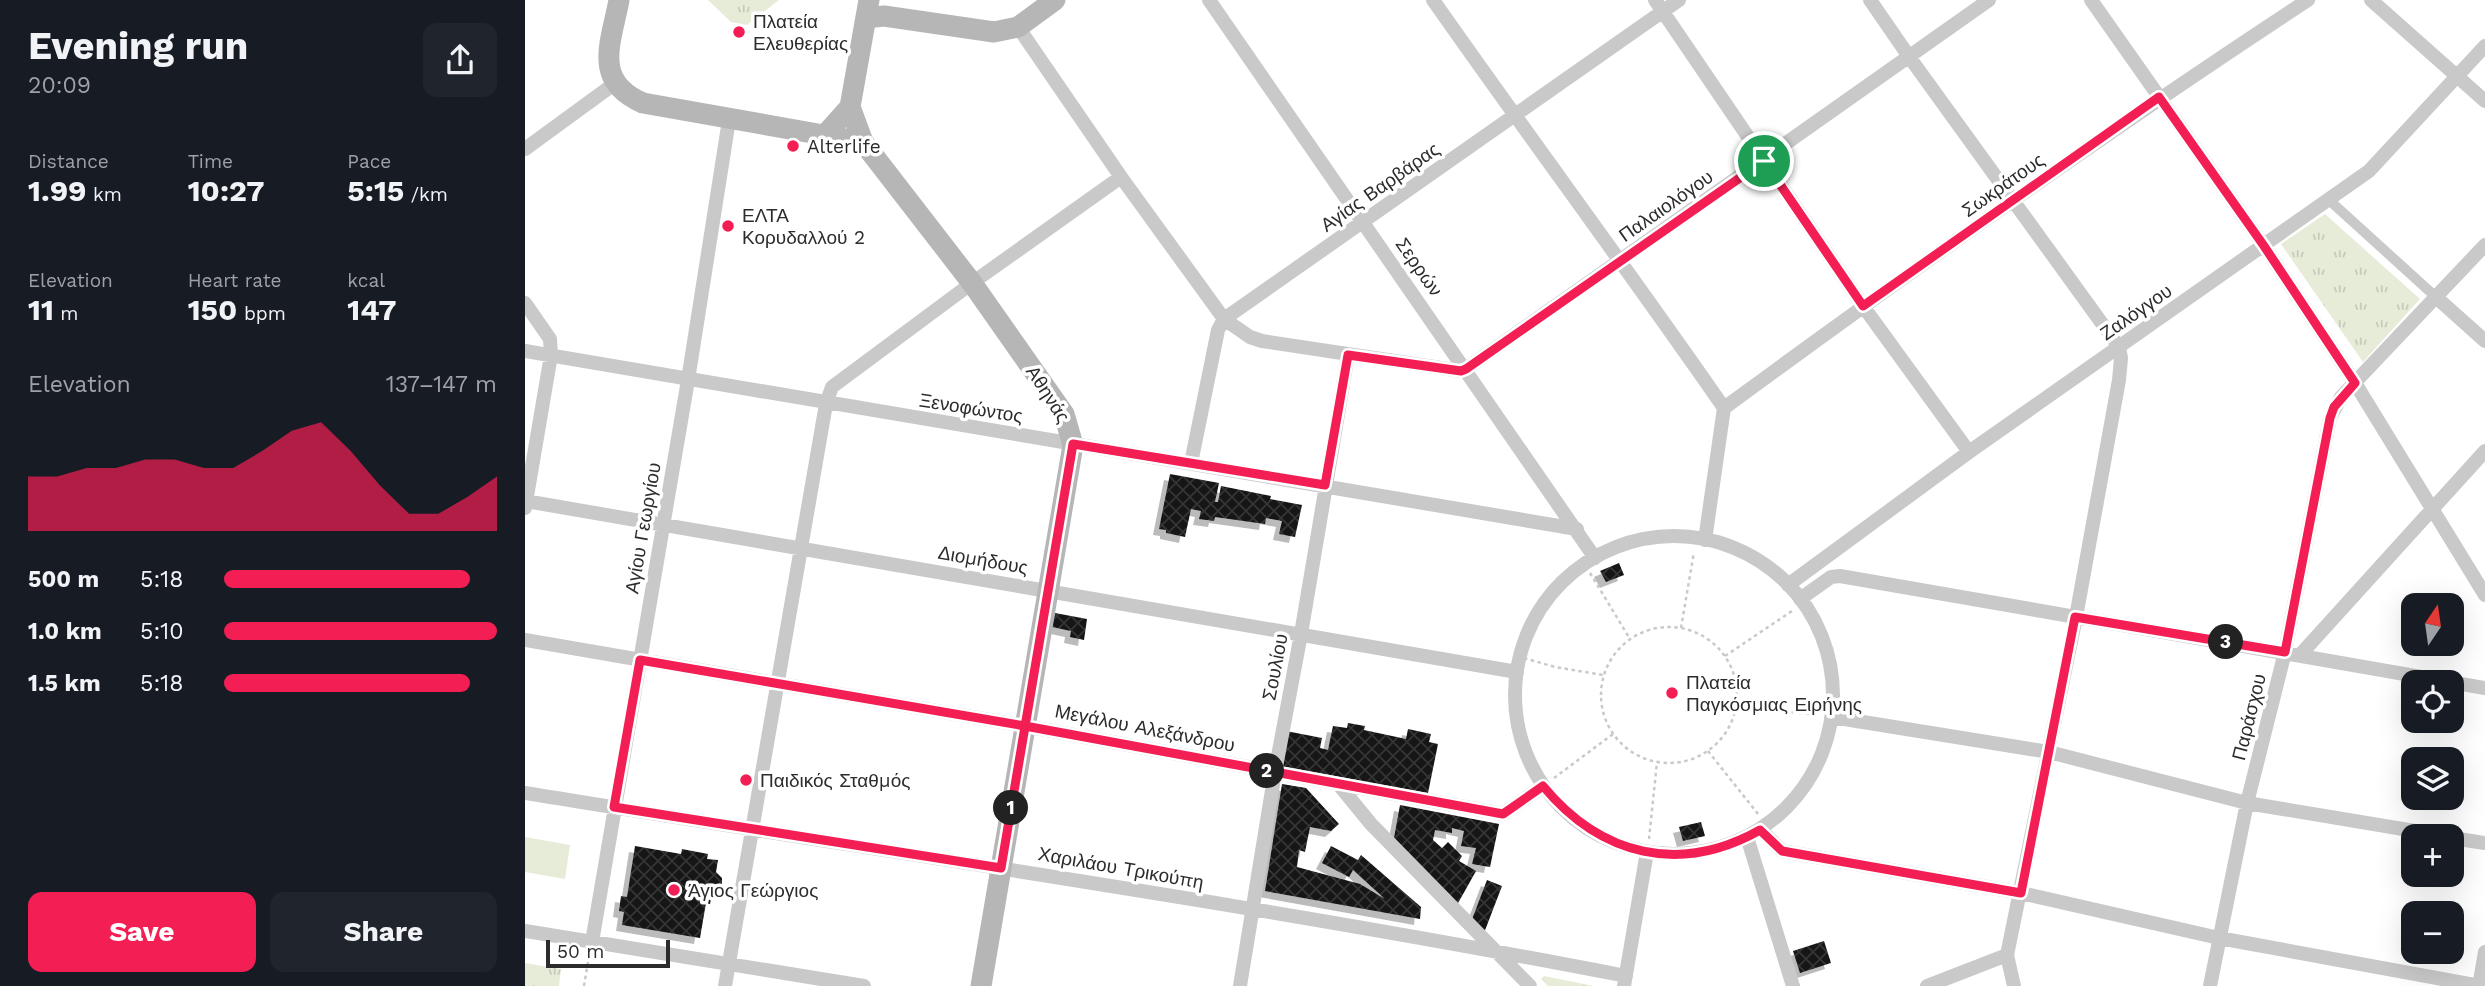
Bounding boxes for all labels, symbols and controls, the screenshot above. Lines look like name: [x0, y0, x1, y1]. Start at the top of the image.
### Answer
place label: Πλατεία Ελευθερίας: [753, 10, 848, 55]
button: share: [423, 23, 497, 97]
text: Evening run: [28, 24, 248, 68]
marker: Πλατεία Ελευθερίας: [731, 24, 747, 40]
text: 20:09: [28, 72, 91, 99]
pin: [1734, 131, 1794, 191]
place label: Alterlife: [807, 135, 881, 158]
street label: Αγίας Βαρβάρας: [1316, 137, 1444, 237]
marker: Alterlife: [785, 138, 801, 154]
icon: arrive: [1745, 142, 1783, 180]
street label: Σωκράτους: [1957, 148, 2049, 222]
text: Distance: [28, 150, 109, 173]
text: Time: [188, 150, 233, 173]
text: Pace: [347, 150, 391, 173]
street label: Παλαιολόγου: [1615, 165, 1717, 247]
text: 1.99: [28, 173, 87, 208]
text: 10:27: [188, 173, 265, 208]
text: 5:15: [347, 173, 404, 208]
text: km: [87, 183, 122, 206]
text: /km: [404, 183, 448, 206]
place label: ΕΛΤΑ Κορυδαλλού 2: [742, 204, 865, 249]
marker: ΕΛΤΑ Κορυδαλλού 2: [720, 218, 736, 234]
street label: Σερρών: [1391, 233, 1447, 301]
text: Elevation: [28, 269, 113, 292]
text: Heart rate: [188, 269, 282, 292]
text: kcal: [347, 269, 385, 292]
street label: Ζαλόγγου: [2096, 279, 2176, 345]
text: 11: [28, 292, 54, 327]
text: 150: [188, 292, 237, 327]
text: 147: [347, 292, 396, 327]
text: m: [54, 302, 78, 325]
text: bpm: [237, 302, 286, 325]
street label: Αθηνάς: [1021, 361, 1075, 427]
text: Elevation: [28, 371, 131, 398]
text: 137–147 m: [386, 371, 497, 398]
street label: Ξενοφώντος: [918, 388, 1024, 428]
street label: Αγίου Γεωργίου: [620, 461, 666, 595]
street label: Διομήδους: [936, 541, 1030, 579]
text: 500 m: [28, 566, 99, 593]
text: 5:18: [140, 566, 183, 593]
north arrow: [2401, 593, 2464, 656]
map controls: [2401, 593, 2464, 964]
text: 1.0 km: [28, 618, 102, 645]
text: 5:10: [140, 618, 183, 645]
pin: 3: [2209, 624, 2243, 660]
text: 3: [2220, 630, 2231, 653]
street label: Σουλίου: [1257, 632, 1293, 702]
text: 1.5 km: [28, 670, 101, 697]
text: 5:18: [140, 670, 183, 697]
button: locate: [2401, 670, 2464, 733]
place label: Πλατεία Παγκόσμιας Ειρήνης: [1686, 671, 1862, 716]
street label: Παράσχου: [2227, 671, 2271, 763]
marker: Πλατεία Παγκόσμιας Ειρήνης: [1664, 685, 1680, 701]
street label: Μεγάλου Αλεξάνδρου: [1053, 699, 1237, 757]
button: layers: [2401, 747, 2464, 810]
pin: 2: [1249, 754, 1285, 788]
text: 2: [1261, 759, 1272, 782]
place label: Παιδικός Σταθμός: [760, 769, 910, 792]
marker: Παιδικός Σταθμός: [738, 772, 754, 788]
pin: 1: [993, 790, 1029, 826]
text: 1: [1006, 796, 1015, 819]
button: +: [2401, 824, 2464, 887]
street label: Χαριλάου Τρικούπη: [1036, 842, 1206, 894]
place label: Άγιος Γεώργιος: [688, 879, 818, 902]
marker: Άγιος Γεώργιος: [666, 882, 682, 898]
button: Save: [28, 892, 256, 972]
button: Share: [270, 892, 497, 972]
button: −: [2401, 901, 2464, 964]
scale bar: [546, 937, 670, 969]
text: 50 m: [557, 940, 604, 963]

